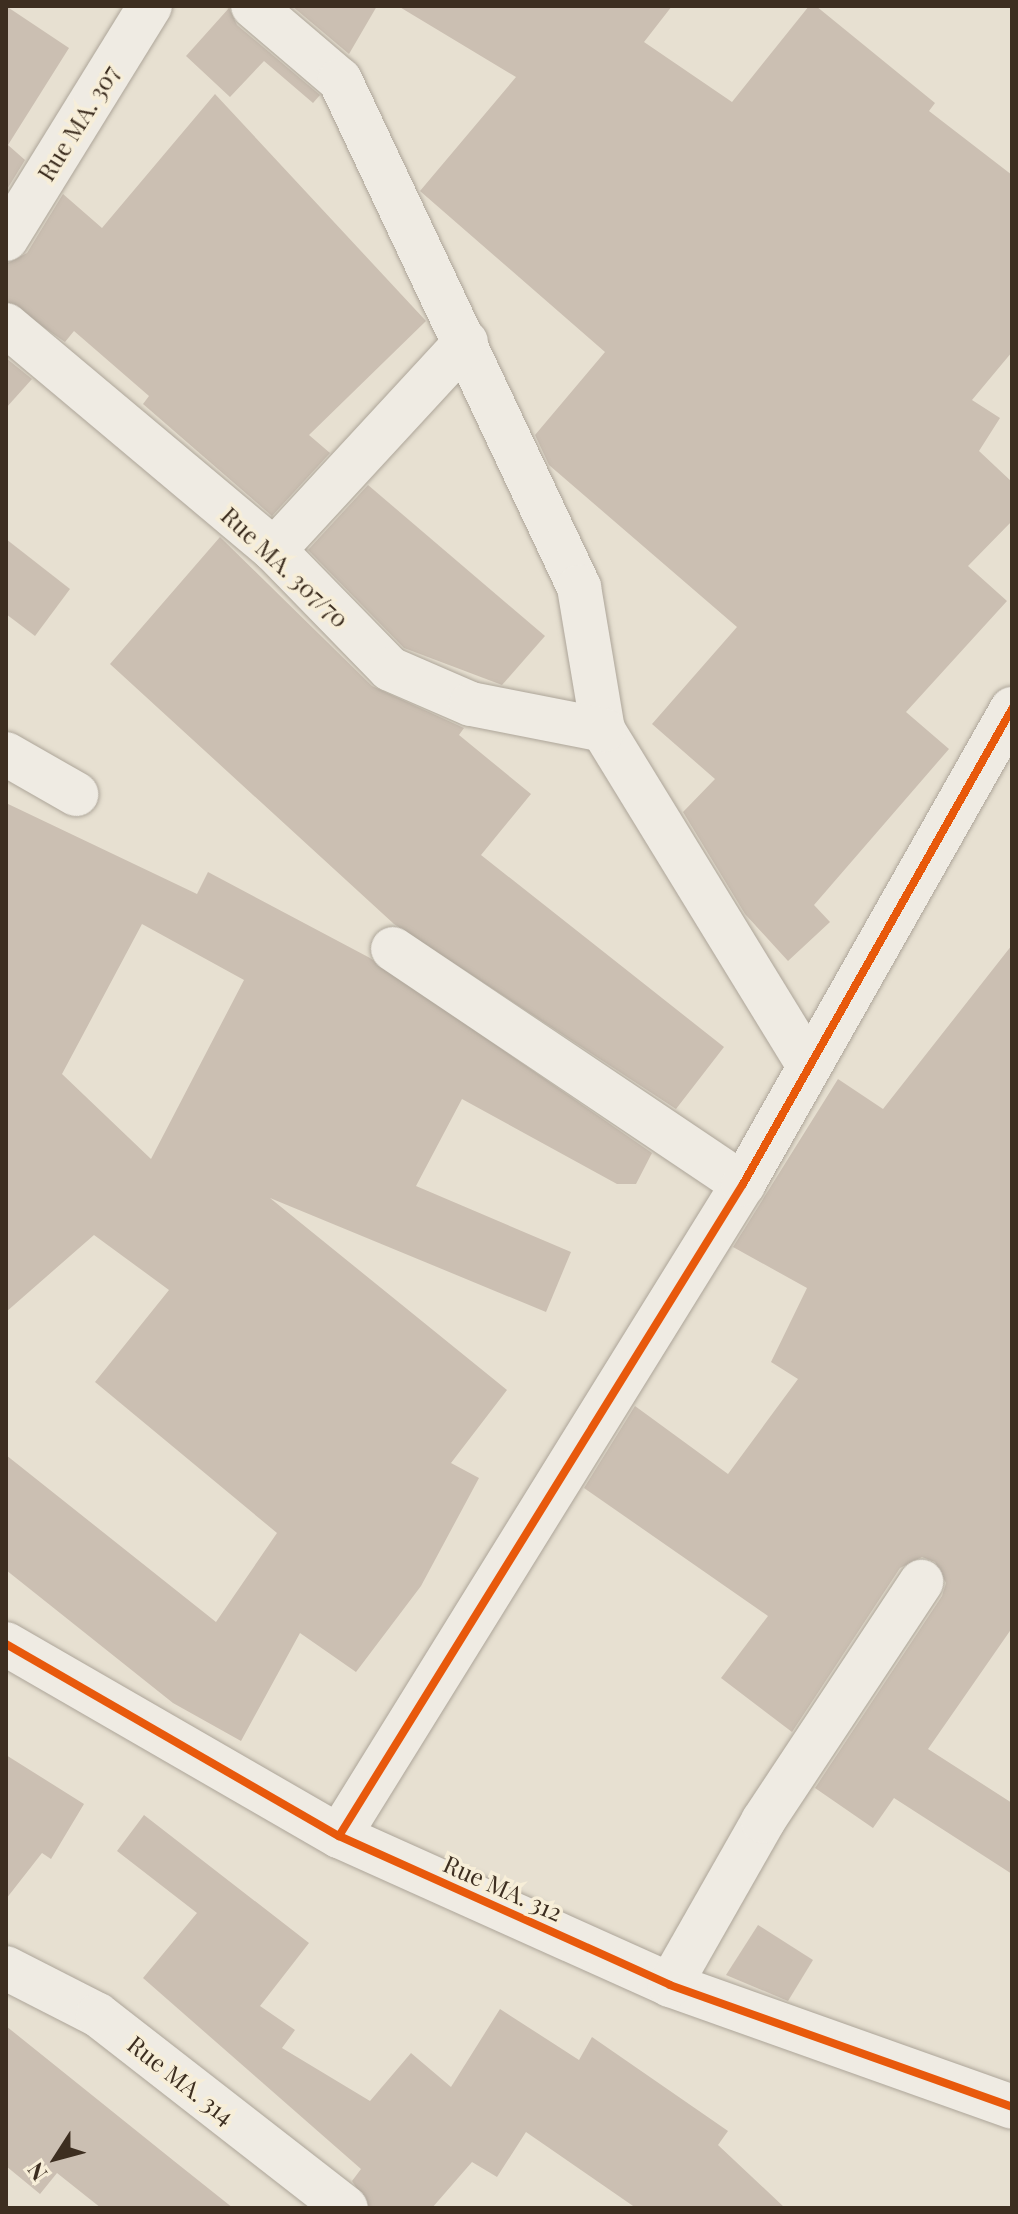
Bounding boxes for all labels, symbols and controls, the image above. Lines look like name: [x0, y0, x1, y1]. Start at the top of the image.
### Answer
street label: Rue MA. 307: [31, 60, 125, 186]
street label: Rue MA. 307/70: [215, 501, 355, 633]
street label: Rue MA. 312: [439, 1849, 567, 1927]
street label: Rue MA. 314: [122, 2029, 240, 2131]
north arrow: [16, 2118, 96, 2198]
text: N: [20, 2157, 53, 2187]

